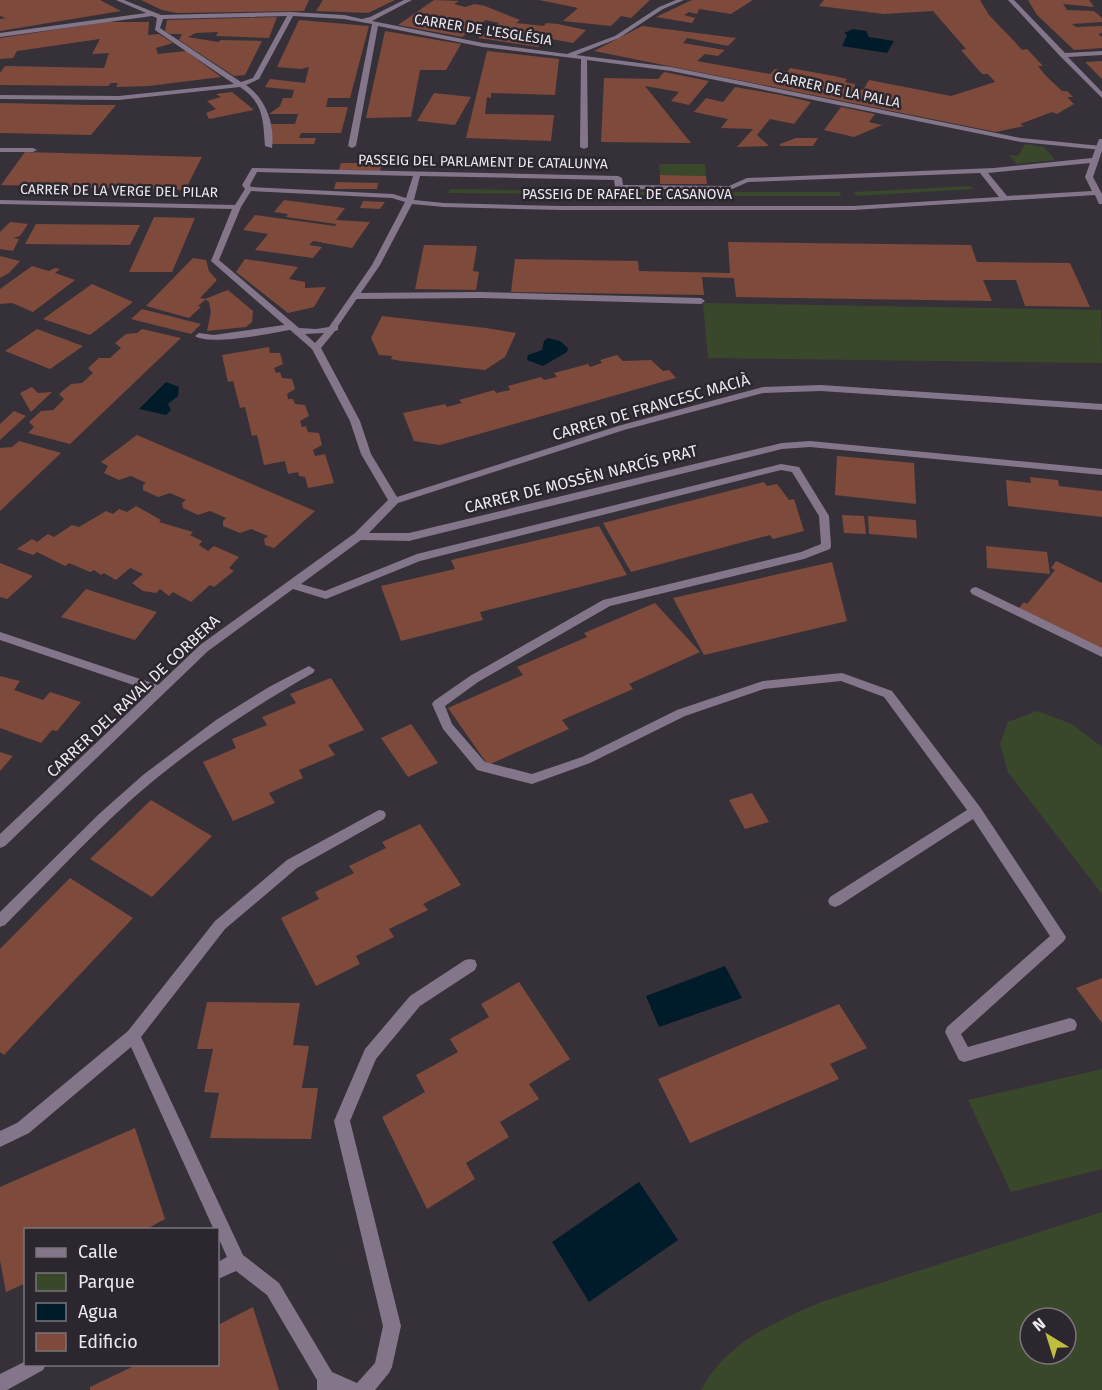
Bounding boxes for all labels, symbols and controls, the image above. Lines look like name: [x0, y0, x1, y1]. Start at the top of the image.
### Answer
street label: CARRER DE L'ESGLÉSIA: [413, 10, 553, 49]
street label: CARRER DE LA PALLA: [772, 68, 902, 112]
street label: PASSEIG DEL PARLAMENT DE CATALUNYA: [358, 151, 608, 173]
street label: CARRER DE LA VERGE DEL PILAR: [20, 181, 219, 201]
street label: PASSEIG DE RAFAEL DE CASANOVA: [522, 186, 732, 203]
street label: CARRER DE FRANCESC MACIÀ: [550, 369, 753, 444]
street label: CARRER DE MOSSÈN NARCÍS PRAT: [462, 440, 700, 517]
street label: CARRER DEL RAVAL DE CORBERA: [43, 610, 224, 781]
legend: [24, 1228, 219, 1366]
text: Calle: [78, 1241, 118, 1263]
text: Parque: [78, 1271, 135, 1293]
text: Agua: [78, 1301, 118, 1323]
north arrow: [1018, 1306, 1078, 1366]
text: N: [1029, 1314, 1049, 1335]
text: Edificio: [78, 1331, 138, 1353]

